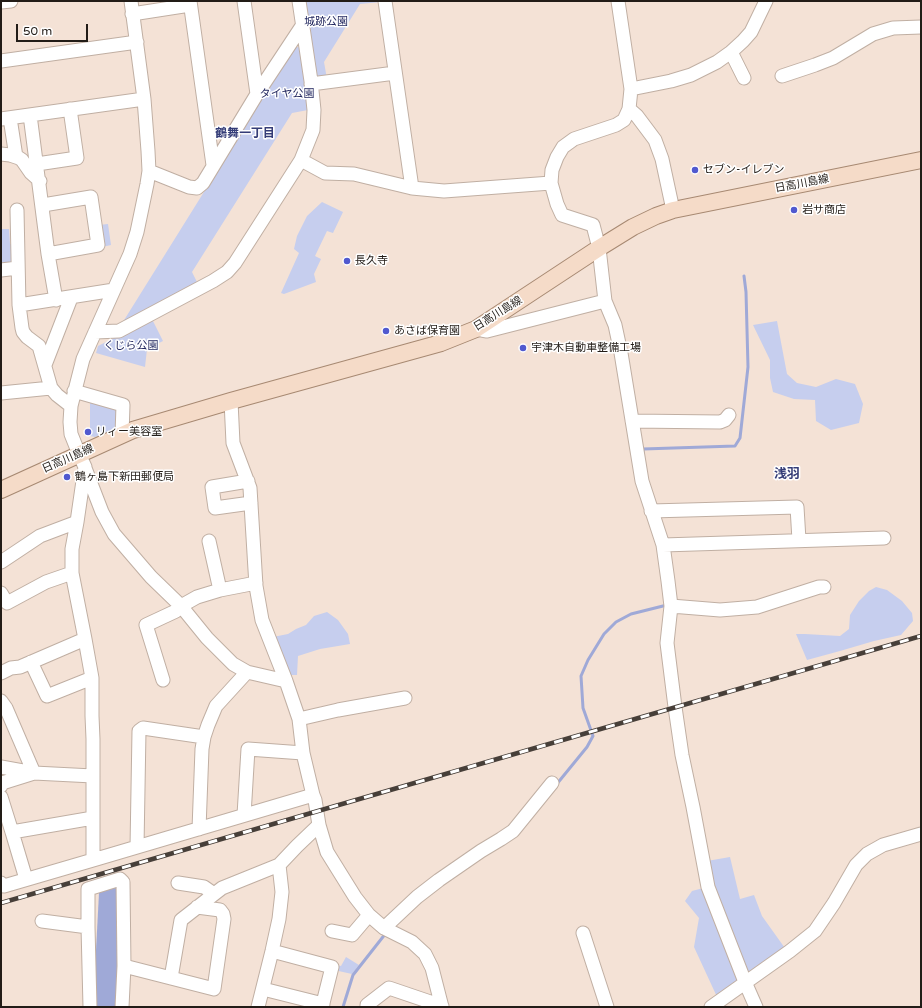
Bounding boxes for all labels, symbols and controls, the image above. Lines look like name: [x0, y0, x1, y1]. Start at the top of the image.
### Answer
park label: 城跡公園: [304, 15, 348, 29]
scale bar: [18, 16, 90, 42]
text: 50 m: [23, 24, 52, 38]
park label: タイヤ公園: [260, 87, 314, 101]
district label: 鶴舞一丁目: [215, 127, 275, 141]
place label: セブン-イレブン: [703, 163, 784, 177]
marker: セブン-イレブン: [690, 165, 700, 175]
street label: 日高川島線: [774, 172, 830, 196]
place label: 岩サ商店: [802, 203, 846, 217]
marker: 岩サ商店: [789, 205, 799, 215]
place label: 長久寺: [355, 254, 388, 268]
marker: 長久寺: [342, 256, 352, 266]
street label: 日高川島線: [471, 294, 525, 334]
place label: あさば保育園: [394, 324, 460, 338]
marker: あさば保育園: [381, 326, 391, 336]
park label: くじら公園: [104, 339, 158, 353]
place label: 宇津木自動車整備工場: [531, 341, 641, 355]
marker: 宇津木自動車整備工場: [518, 343, 528, 353]
place label: リィー美容室: [96, 425, 162, 439]
marker: リィー美容室: [83, 427, 93, 437]
street label: 日高川島線: [40, 442, 96, 476]
district label: 浅羽: [774, 467, 800, 483]
place label: 鶴ヶ島下新田郵便局: [75, 470, 174, 484]
marker: 鶴ヶ島下新田郵便局: [62, 472, 72, 482]

